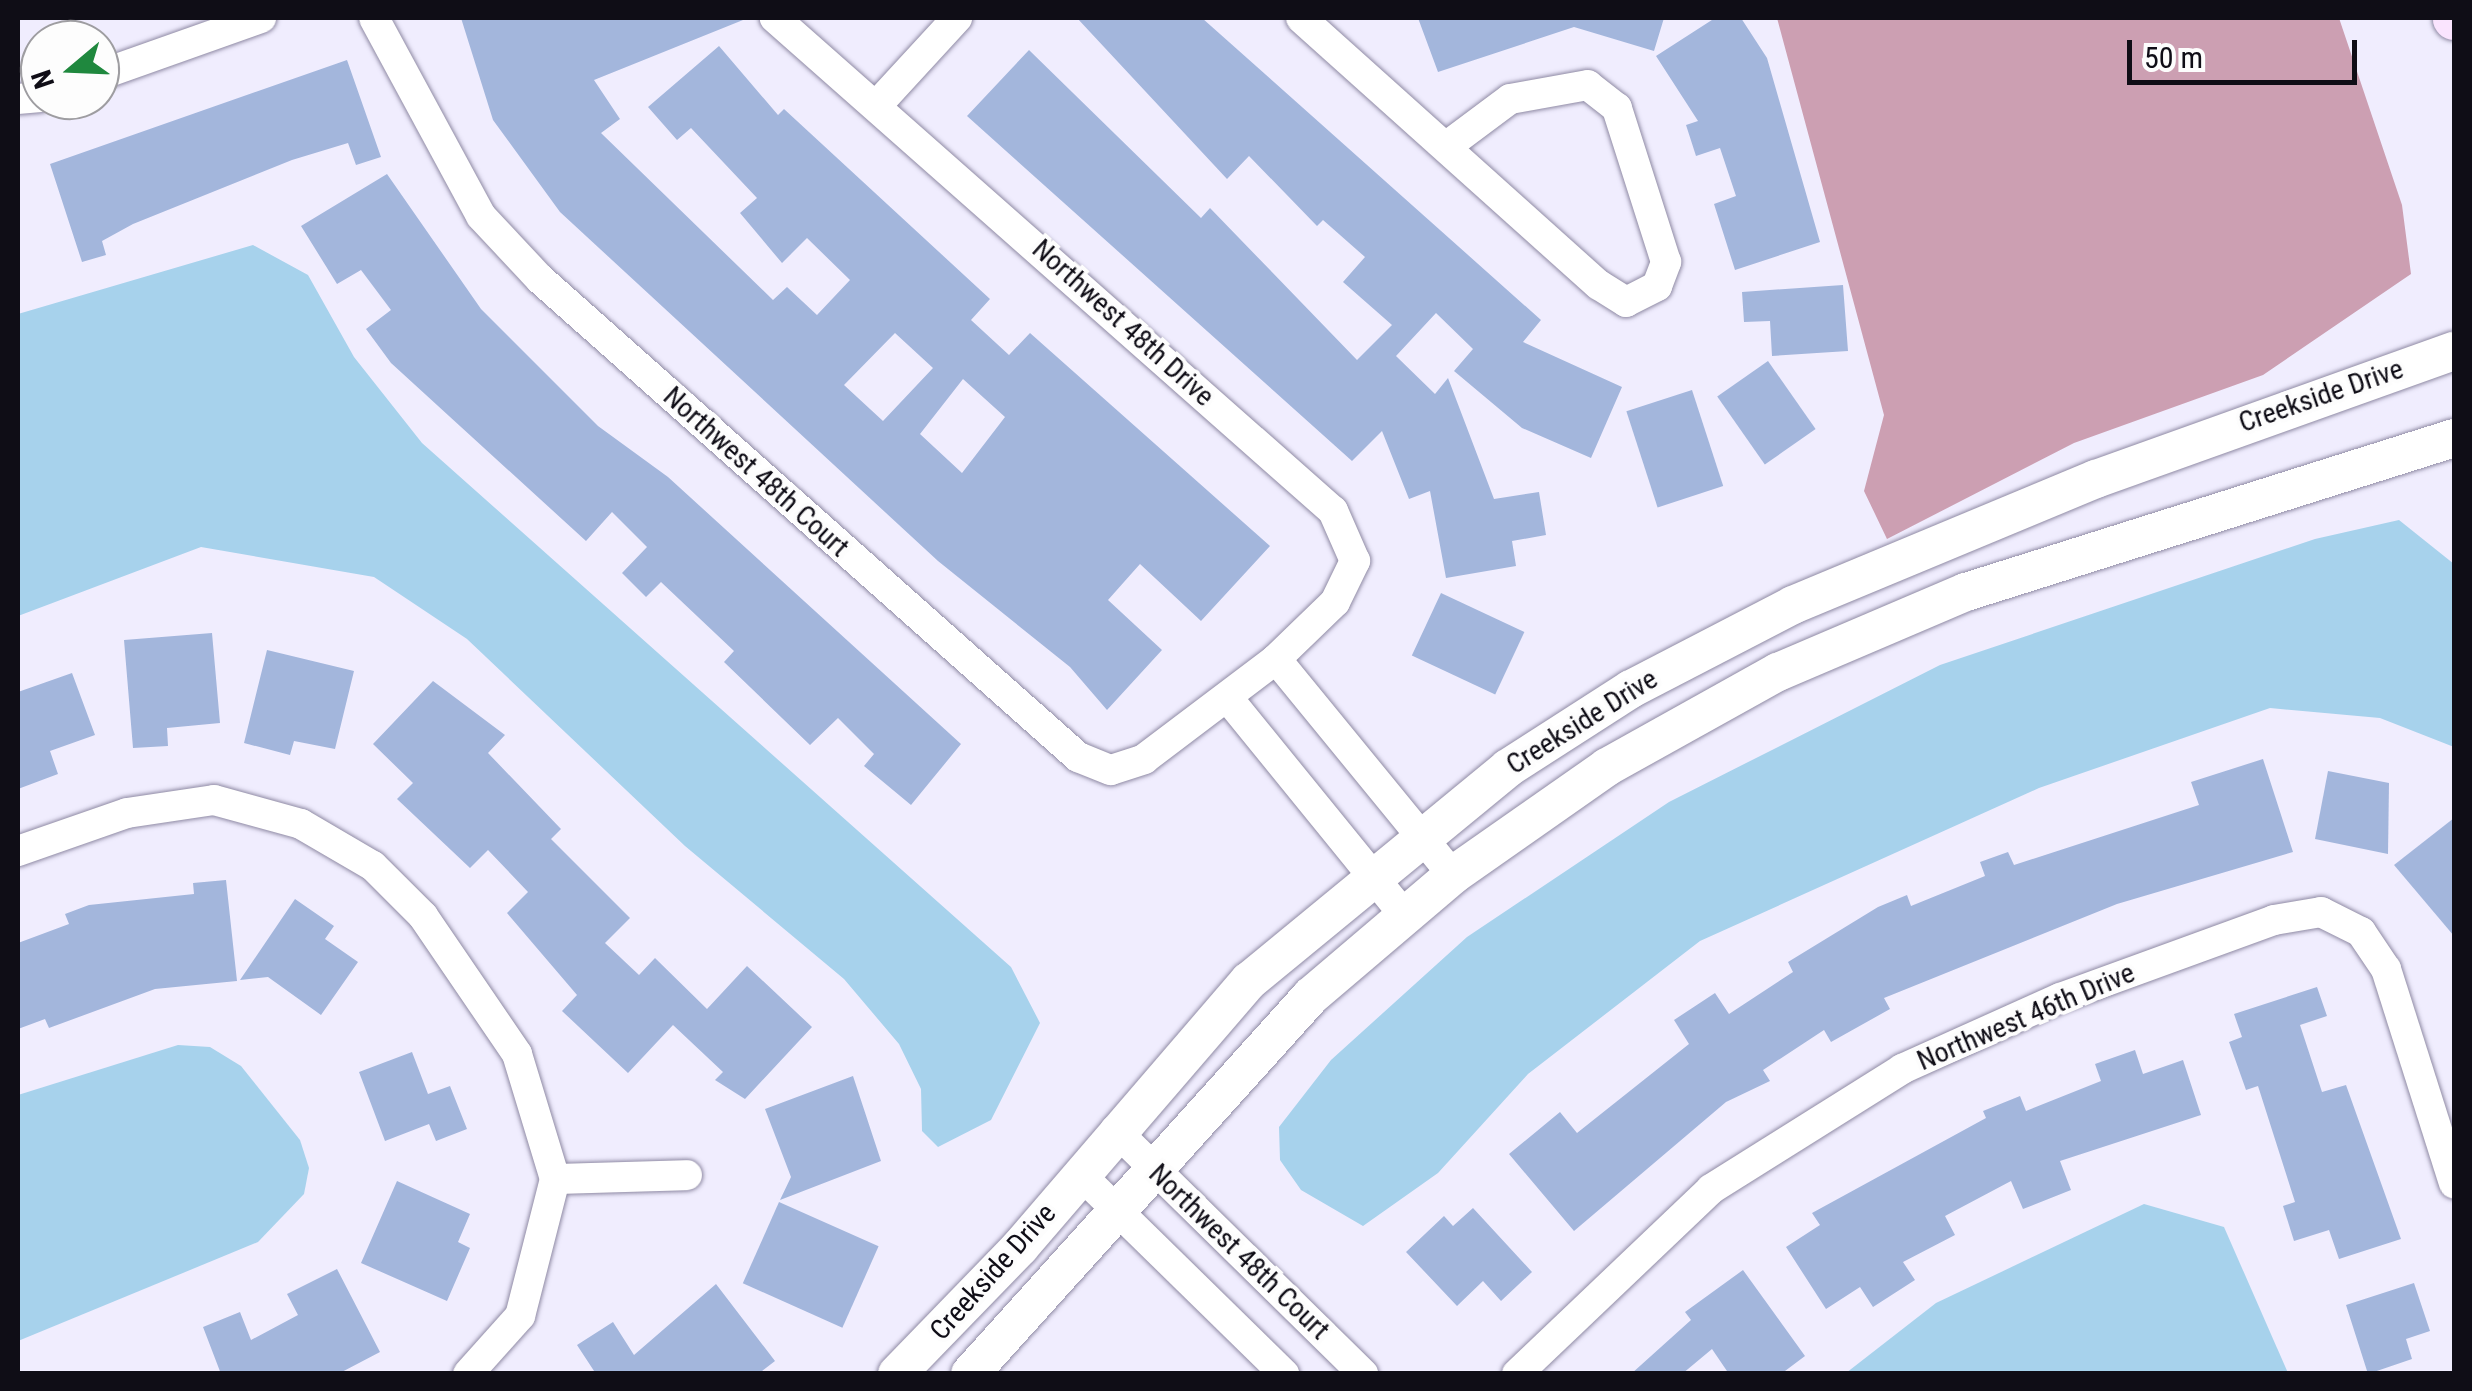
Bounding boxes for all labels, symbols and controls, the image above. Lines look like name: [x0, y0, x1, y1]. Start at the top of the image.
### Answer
north arrow: [20, 20, 120, 120]
scale bar: [2132, 20, 2362, 82]
text: 50 m: [2144, 40, 2203, 75]
text: N: [25, 66, 61, 93]
street label: Northwest 48th Drive: [1025, 233, 1221, 413]
street label: Creekside Drive: [2234, 352, 2408, 440]
street label: Northwest 48th Court: [656, 380, 856, 564]
street label: Creekside Drive: [1500, 662, 1664, 782]
street label: Northwest 46th Drive: [1912, 956, 2140, 1078]
street label: Northwest 48th Court: [1142, 1157, 1336, 1347]
street label: Creekside Drive: [923, 1197, 1063, 1347]

